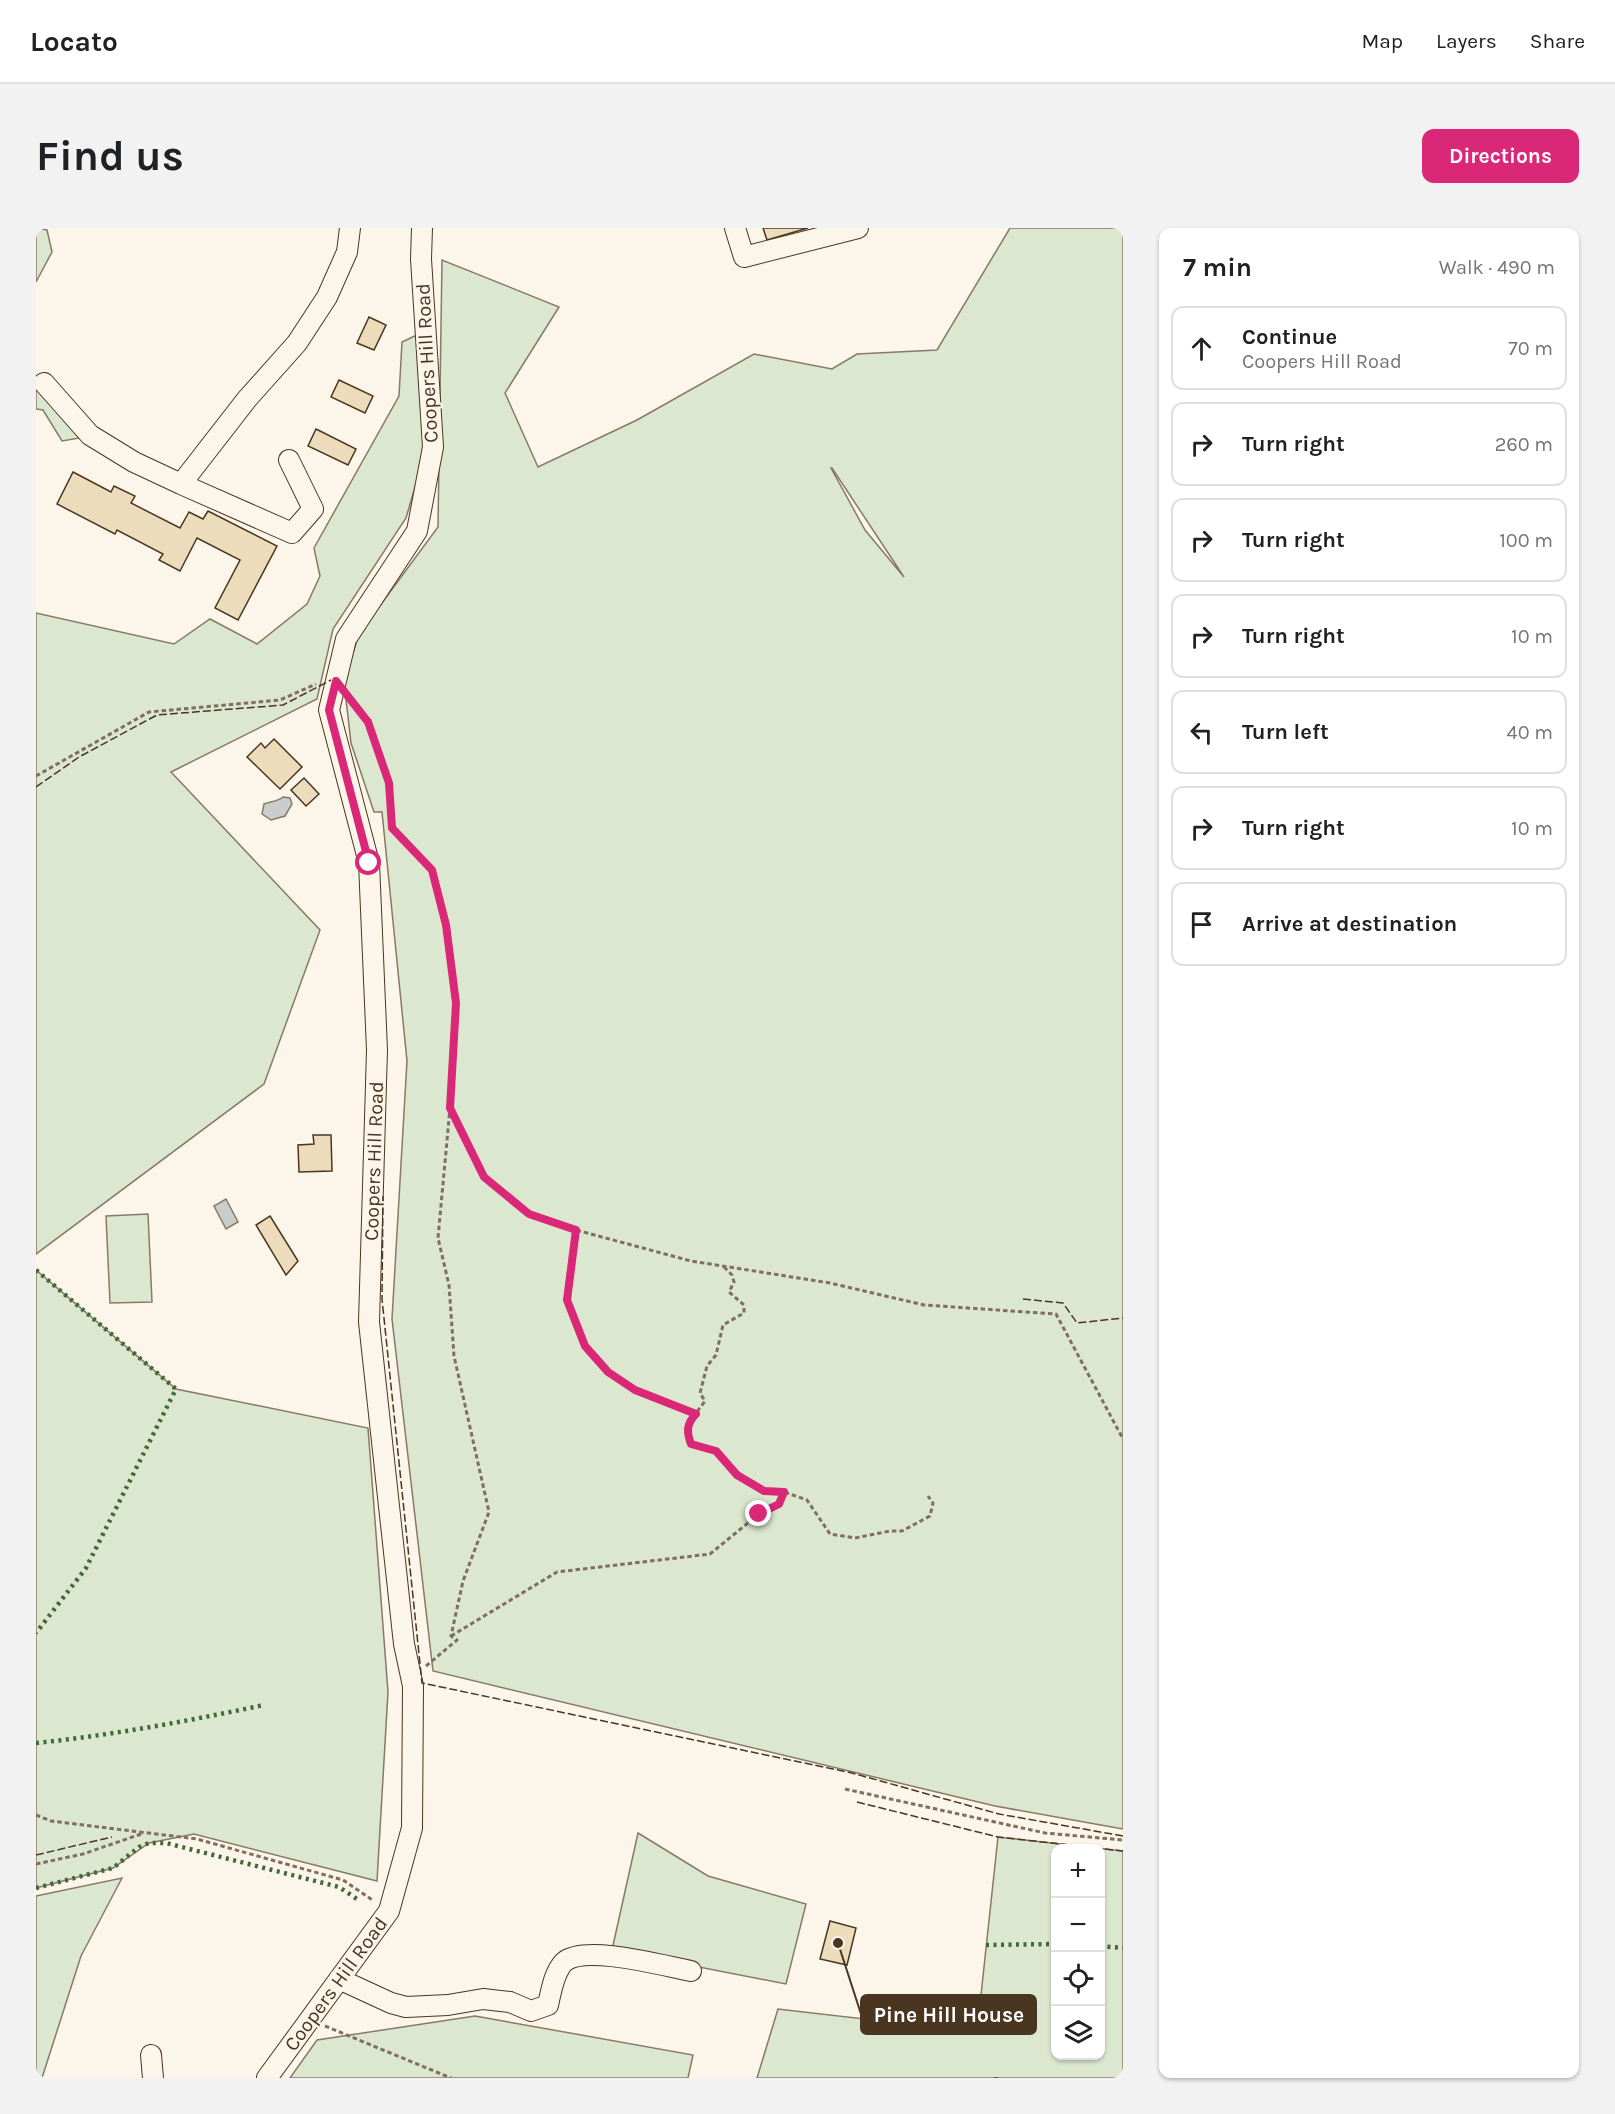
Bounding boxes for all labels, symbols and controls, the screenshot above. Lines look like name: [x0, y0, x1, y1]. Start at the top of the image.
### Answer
text: Locato: [30, 25, 118, 58]
text: Map: [1361, 29, 1403, 53]
text: Layers: [1436, 29, 1497, 53]
text: Share: [1530, 29, 1585, 53]
button: Directions: [1422, 129, 1579, 183]
text: Find us: [36, 131, 184, 181]
text: 7 min: [1183, 252, 1252, 283]
text: Walk · 490 m: [1439, 256, 1555, 279]
street label: Coopers Hill Road: [411, 283, 443, 443]
text: Continue: [1242, 324, 1337, 350]
icon: ahead: [1185, 332, 1218, 365]
text: 70 m: [1508, 337, 1553, 360]
text: Coopers Hill Road: [1242, 350, 1402, 373]
icon: right: [1185, 428, 1218, 461]
text: Turn right: [1242, 431, 1345, 457]
text: 260 m: [1495, 433, 1553, 456]
icon: right: [1185, 524, 1218, 557]
text: Turn right: [1242, 527, 1345, 553]
text: 100 m: [1499, 529, 1553, 552]
icon: right: [1185, 620, 1218, 653]
text: Turn right: [1242, 623, 1345, 649]
text: 10 m: [1511, 625, 1553, 648]
icon: left: [1185, 716, 1218, 749]
text: Turn left: [1242, 719, 1329, 745]
text: 40 m: [1507, 721, 1553, 744]
icon: right: [1185, 812, 1218, 845]
text: Turn right: [1242, 815, 1345, 841]
text: 10 m: [1511, 817, 1553, 840]
route start: [355, 849, 381, 875]
icon: arrive: [1185, 908, 1218, 941]
text: Arrive at destination: [1242, 911, 1457, 937]
street label: Coopers Hill Road: [360, 1081, 388, 1241]
route end: [745, 1500, 771, 1526]
map controls: [1051, 1844, 1105, 2060]
button: +: [1051, 1844, 1105, 1898]
button: −: [1051, 1898, 1105, 1952]
street label: Coopers Hill Road: [280, 1913, 392, 2055]
button: locate: [1051, 1952, 1105, 2006]
callout: Pine Hill House: [861, 1995, 1036, 2034]
text: Pine Hill House: [874, 2003, 1024, 2027]
button: layers: [1051, 2006, 1105, 2060]

